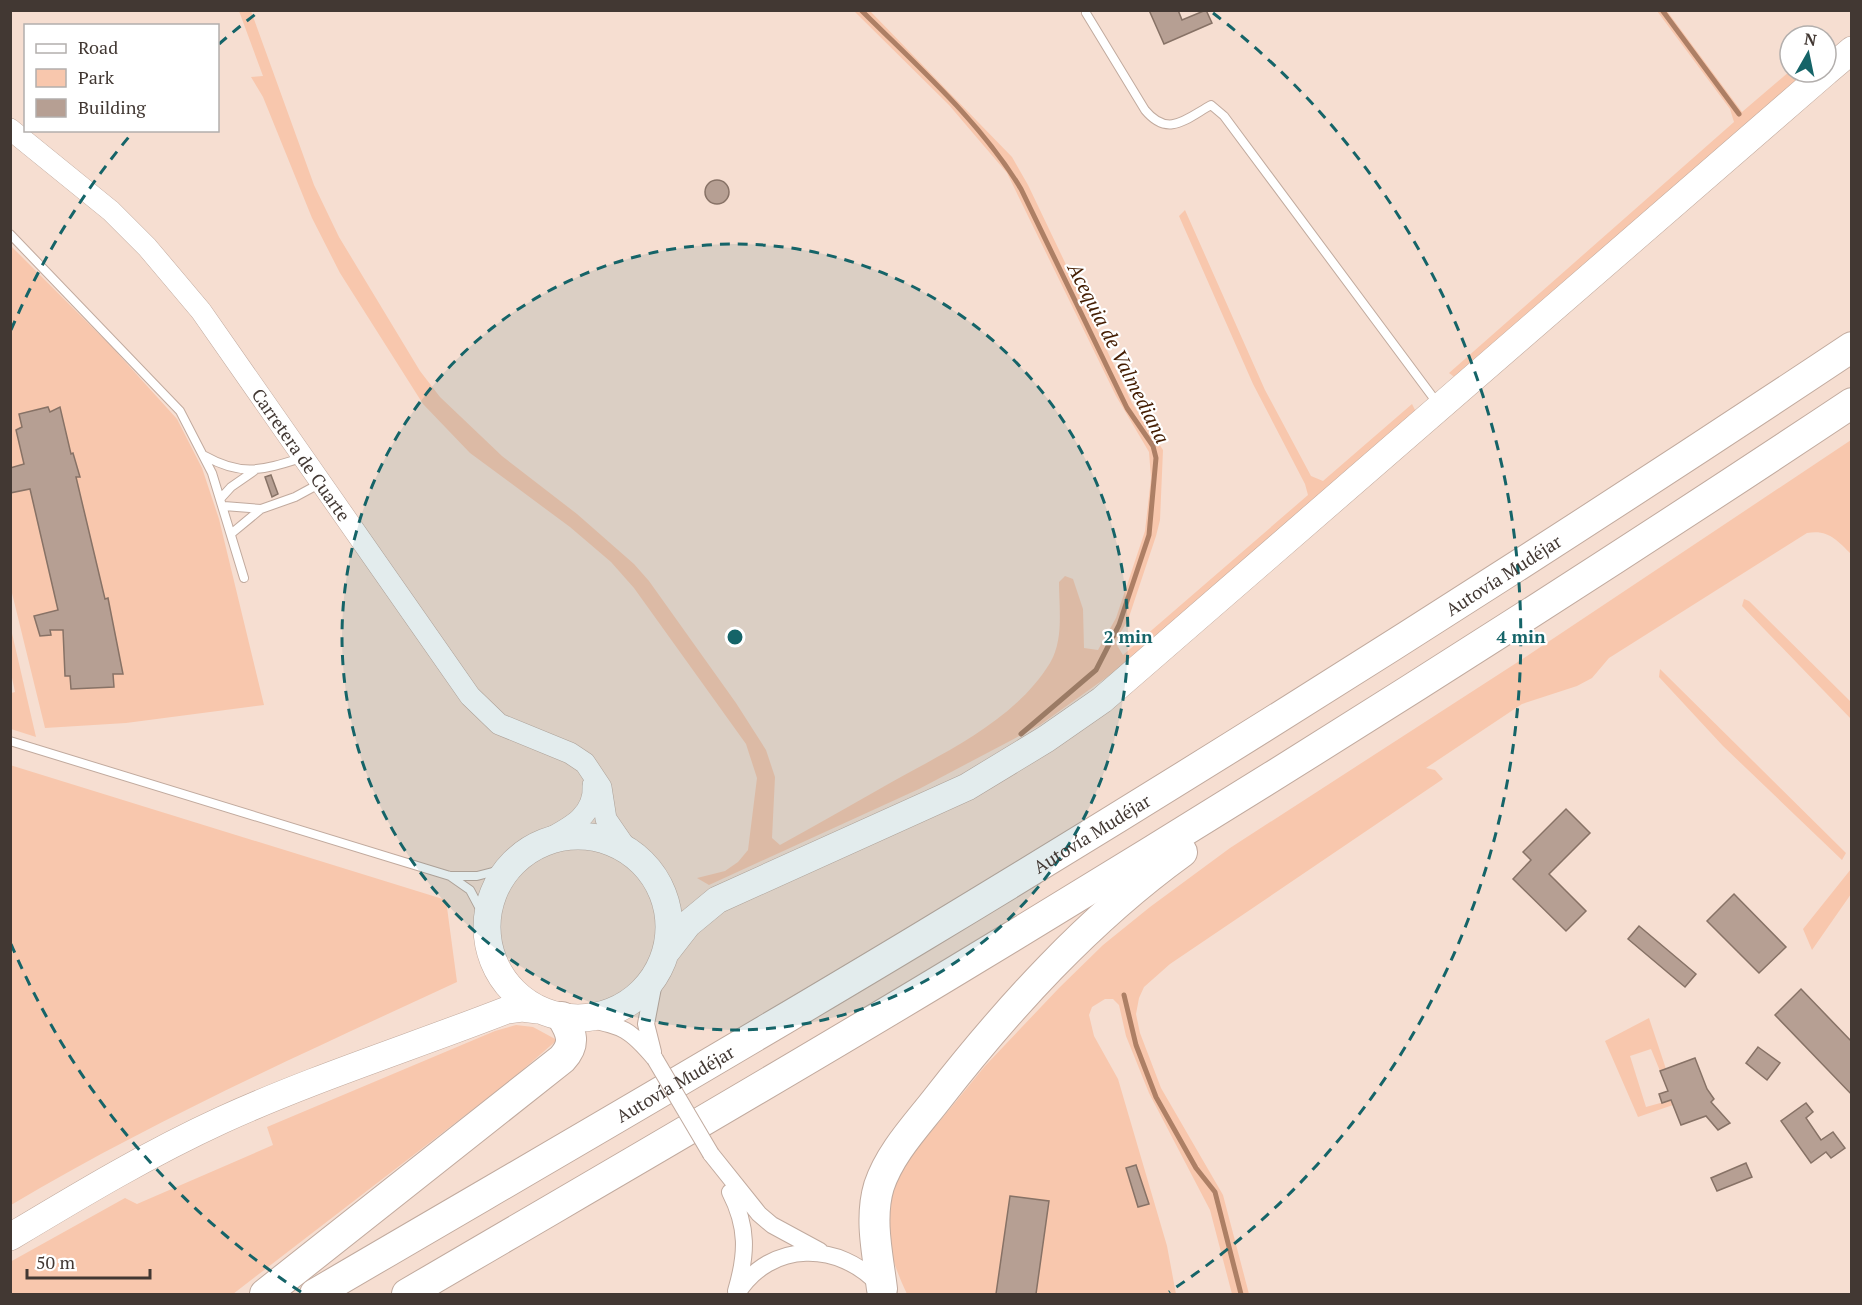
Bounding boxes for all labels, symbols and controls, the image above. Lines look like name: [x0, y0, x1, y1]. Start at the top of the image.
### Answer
legend: [24, 24, 219, 132]
north arrow: [1778, 24, 1838, 84]
text: N: [1803, 27, 1818, 51]
text: Road: [78, 35, 118, 59]
text: Park: [78, 65, 115, 89]
text: Building: [78, 95, 146, 119]
water label: Acequia de Valmediana: [1061, 257, 1176, 448]
street label: Carretera de Cuarte: [247, 383, 356, 526]
street label: Autovía Mudéjar: [1441, 529, 1566, 621]
text: 2 min: [1103, 624, 1153, 648]
text: 4 min: [1496, 624, 1546, 648]
centre of rings: [725, 627, 745, 647]
street label: Autovía Mudéjar: [1029, 788, 1155, 878]
street label: Autovía Mudéjar: [611, 1039, 739, 1128]
scale bar: [27, 1242, 150, 1280]
text: 50 m: [36, 1250, 76, 1274]

